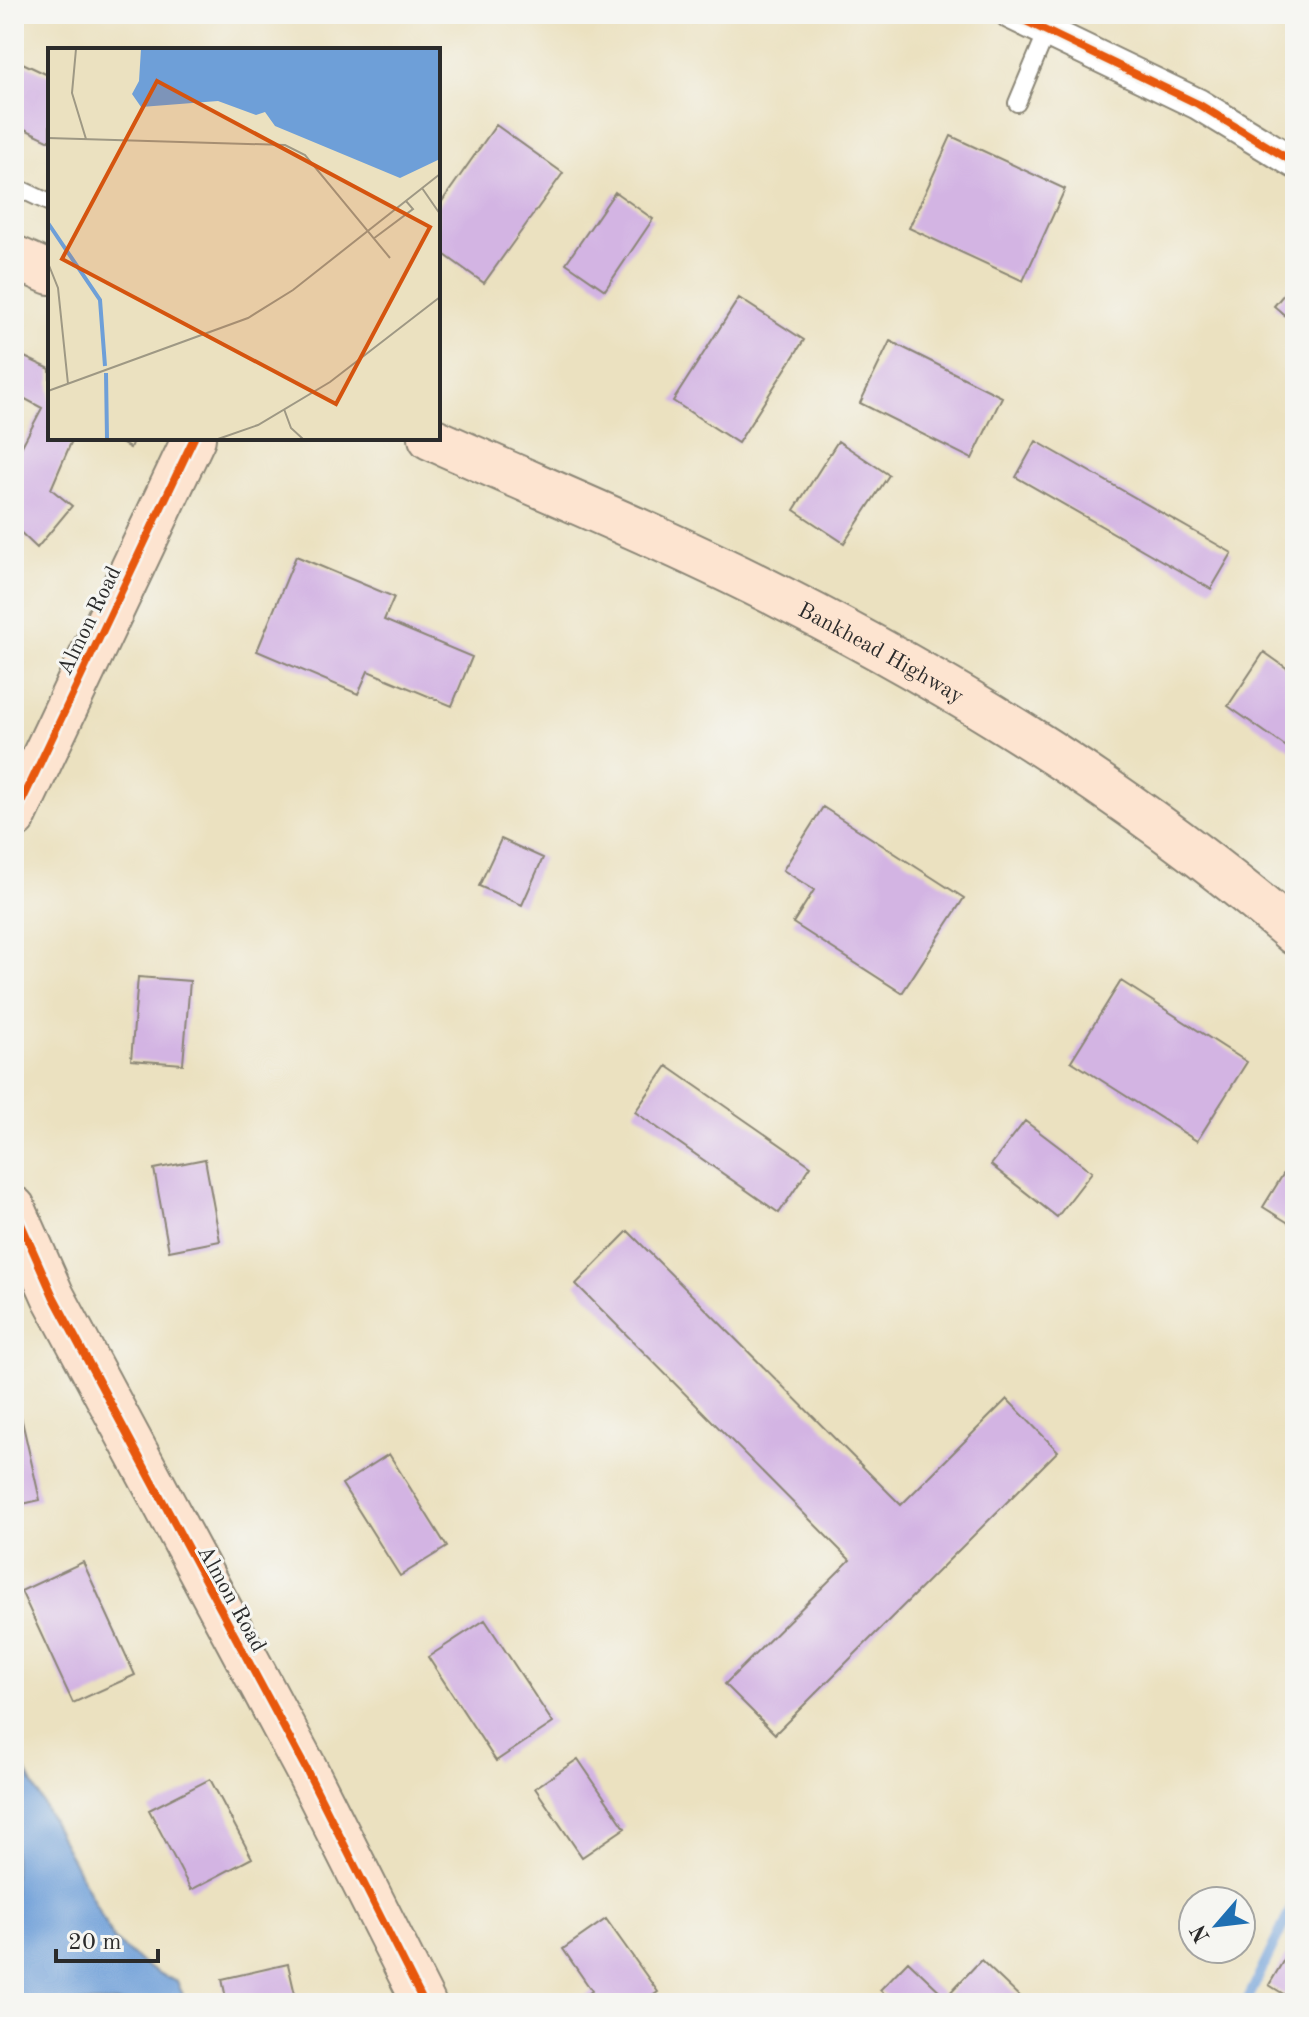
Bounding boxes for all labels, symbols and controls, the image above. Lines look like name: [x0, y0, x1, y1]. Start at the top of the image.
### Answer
inset map: [48, 48, 440, 440]
street label: Almon Road: [54, 563, 126, 679]
street label: Bankhead Highway: [794, 599, 968, 709]
street label: Almon Road: [193, 1542, 270, 1656]
north arrow: [1177, 1885, 1257, 1965]
scale bar: [56, 1913, 158, 1963]
text: N: [1187, 1921, 1215, 1946]
text: 20 m: [68, 1931, 122, 1955]

